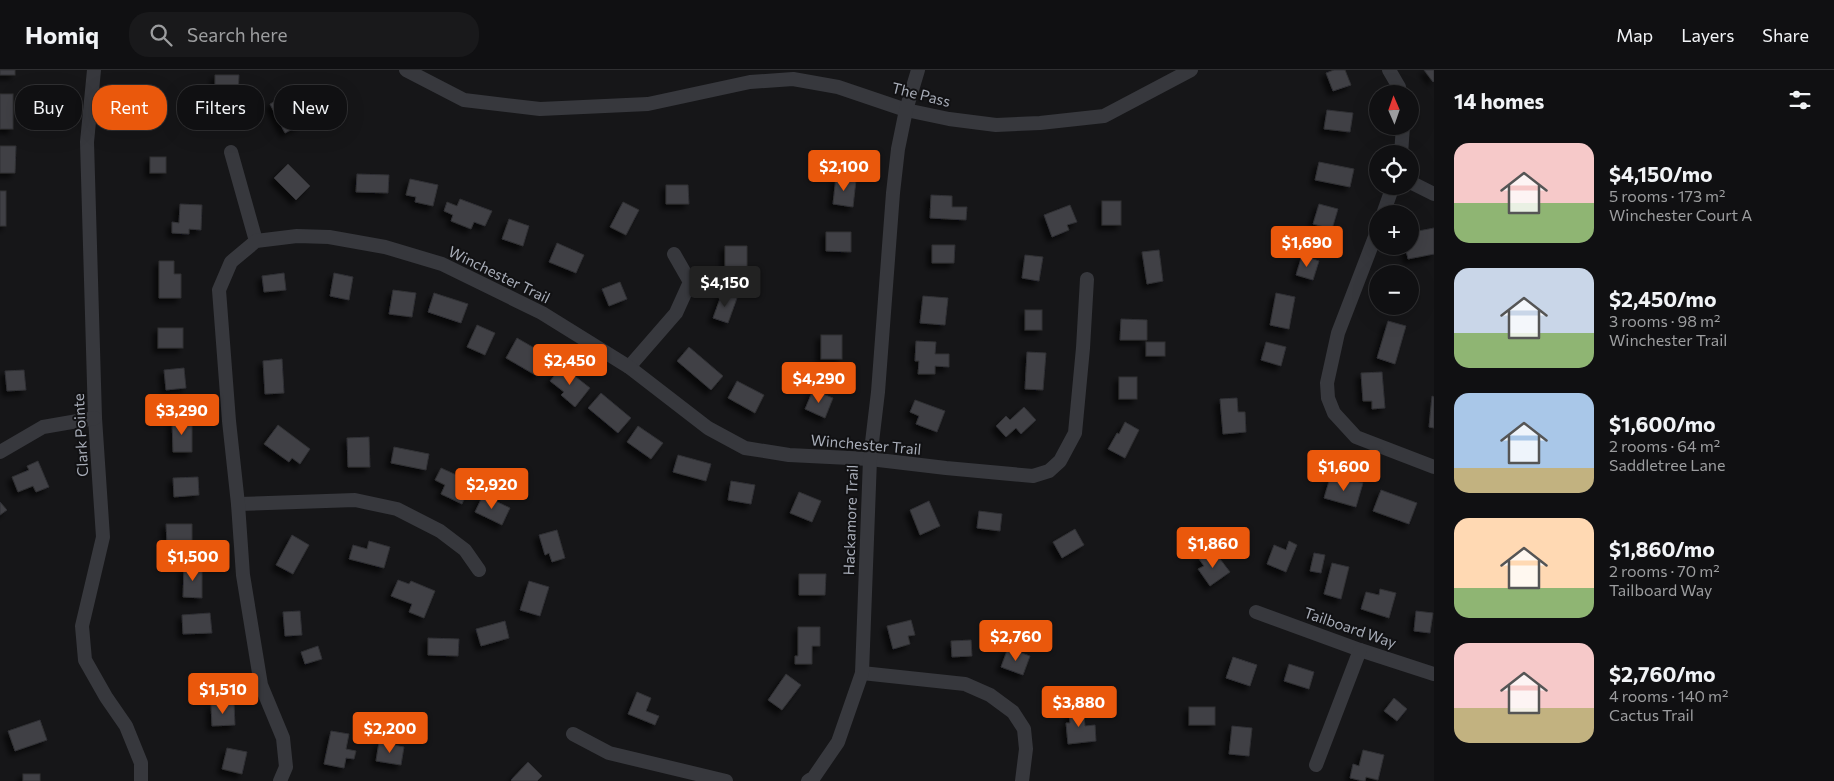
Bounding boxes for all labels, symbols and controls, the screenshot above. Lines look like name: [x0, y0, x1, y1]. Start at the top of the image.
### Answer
search box: [129, 12, 479, 57]
text: Homiq: [25, 20, 99, 49]
icon: search: [147, 21, 175, 49]
text: Search here: [187, 23, 288, 46]
text: Map: [1616, 24, 1653, 46]
text: Layers: [1681, 24, 1734, 46]
text: Share: [1762, 24, 1809, 46]
street label: The Pass: [890, 78, 953, 110]
chip: Buy: [15, 85, 82, 130]
chip: Rent: [92, 85, 167, 130]
chip: Filters: [177, 85, 264, 130]
chip: New: [274, 85, 347, 130]
north arrow: [1369, 85, 1419, 135]
map controls: [1369, 85, 1419, 315]
icon: filters: [1786, 86, 1814, 114]
text: 14 homes: [1454, 88, 1544, 113]
button: locate: [1369, 145, 1419, 195]
pin: $2,100: [803, 150, 885, 192]
text: $2,100: [819, 156, 869, 175]
text: $4,150/mo: [1609, 161, 1713, 186]
icon: home: [1494, 163, 1554, 223]
text: 5 rooms · 173 m²: [1609, 186, 1726, 205]
button: +: [1369, 205, 1419, 255]
text: Winchester Court A: [1609, 205, 1752, 224]
pin: $1,690: [1266, 226, 1348, 268]
text: $1,690: [1282, 232, 1332, 251]
street label: Winchester Trail: [446, 242, 553, 307]
button: −: [1369, 265, 1419, 315]
pin: $4,150: [684, 266, 766, 308]
text: $4,150: [701, 272, 749, 291]
text: $2,450/mo: [1609, 286, 1716, 311]
icon: home: [1494, 288, 1554, 348]
text: 3 rooms · 98 m²: [1609, 311, 1720, 330]
text: Winchester Trail: [1609, 330, 1727, 349]
pin: $2,450: [529, 344, 611, 386]
text: $2,450: [544, 350, 596, 369]
pin: $4,290: [778, 362, 860, 404]
text: $4,290: [793, 368, 845, 387]
street label: Clark Pointe: [69, 393, 91, 477]
pin: $3,290: [141, 394, 223, 436]
text: $3,290: [156, 400, 208, 419]
text: $1,600/mo: [1609, 411, 1716, 436]
icon: home: [1494, 413, 1554, 473]
street label: Winchester Trail: [810, 430, 922, 458]
text: 2 rooms · 64 m²: [1609, 436, 1720, 455]
pin: $1,600: [1303, 450, 1385, 492]
text: Saddletree Lane: [1609, 455, 1725, 474]
text: $1,600: [1318, 456, 1370, 475]
street label: Hackamore Trail: [839, 464, 861, 576]
pin: $2,920: [451, 468, 533, 510]
text: $2,920: [466, 474, 518, 493]
pin: $1,860: [1172, 526, 1254, 569]
text: $1,860: [1188, 533, 1238, 552]
text: $1,860/mo: [1609, 536, 1715, 561]
icon: home: [1494, 538, 1554, 598]
pin: $1,500: [152, 540, 234, 582]
text: $1,500: [167, 546, 219, 565]
text: 2 rooms · 70 m²: [1609, 561, 1720, 580]
text: Tailboard Way: [1609, 580, 1712, 599]
street label: Tailboard Way: [1302, 603, 1399, 651]
pin: $2,760: [975, 620, 1057, 662]
text: $2,760: [990, 626, 1042, 645]
text: $2,760/mo: [1609, 661, 1716, 686]
icon: home: [1494, 663, 1554, 723]
pin: $1,510: [182, 672, 264, 715]
text: $1,510: [199, 679, 247, 698]
pin: $3,880: [1038, 686, 1120, 728]
text: 4 rooms · 140 m²: [1609, 686, 1728, 705]
text: $3,880: [1053, 692, 1105, 711]
text: Cactus Trail: [1609, 705, 1694, 724]
pin: $2,200: [349, 712, 431, 754]
text: $2,200: [364, 718, 416, 737]

